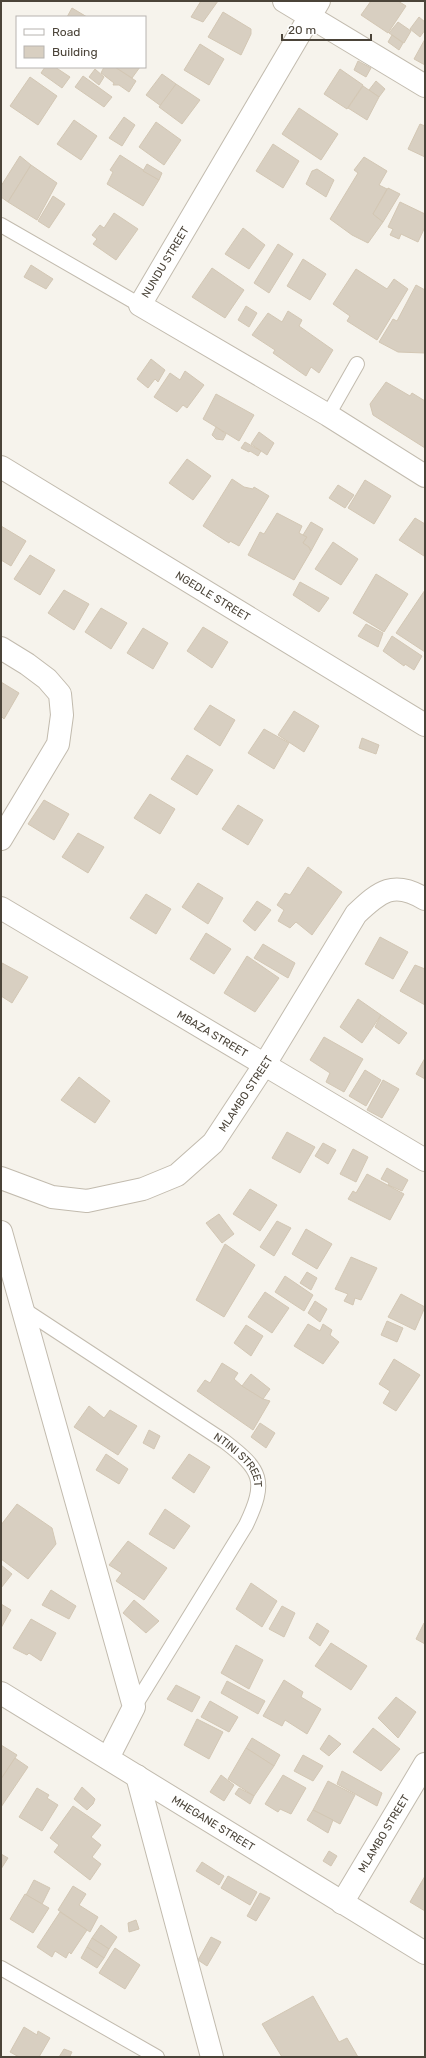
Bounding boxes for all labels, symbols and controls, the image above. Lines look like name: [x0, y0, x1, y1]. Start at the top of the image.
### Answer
legend: [16, 16, 146, 68]
scale bar: [282, 16, 371, 42]
text: 20 m: [288, 23, 316, 37]
text: Road: [52, 25, 80, 39]
text: Building: [52, 45, 98, 59]
street label: NUNDU STREET: [139, 224, 192, 300]
street label: NGEDLE STREET: [173, 569, 253, 624]
street label: MBAZA STREET: [175, 1008, 250, 1060]
street label: MLAMBO STREET: [216, 1053, 276, 1134]
street label: NTINI STREET: [211, 1430, 264, 1488]
street label: MLAMBO STREET: [356, 1792, 413, 1875]
street label: MHEGANE STREET: [169, 1793, 257, 1854]

